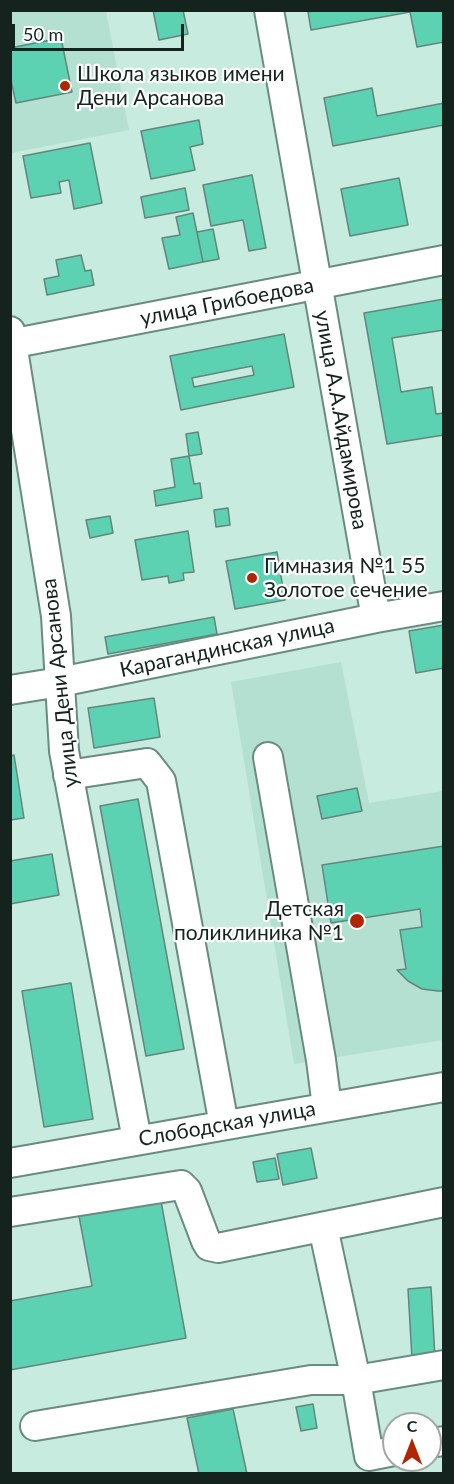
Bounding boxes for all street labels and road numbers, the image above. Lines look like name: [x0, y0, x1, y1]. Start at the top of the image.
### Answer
street label: улица Грибоедова: [138, 273, 316, 331]
street label: улица А.А.Айдамирова: [309, 308, 373, 532]
street label: улица Дени Арсанова: [36, 577, 84, 789]
street label: Карагандинская улица: [117, 613, 337, 683]
street label: Слободская улица: [137, 1096, 317, 1152]

